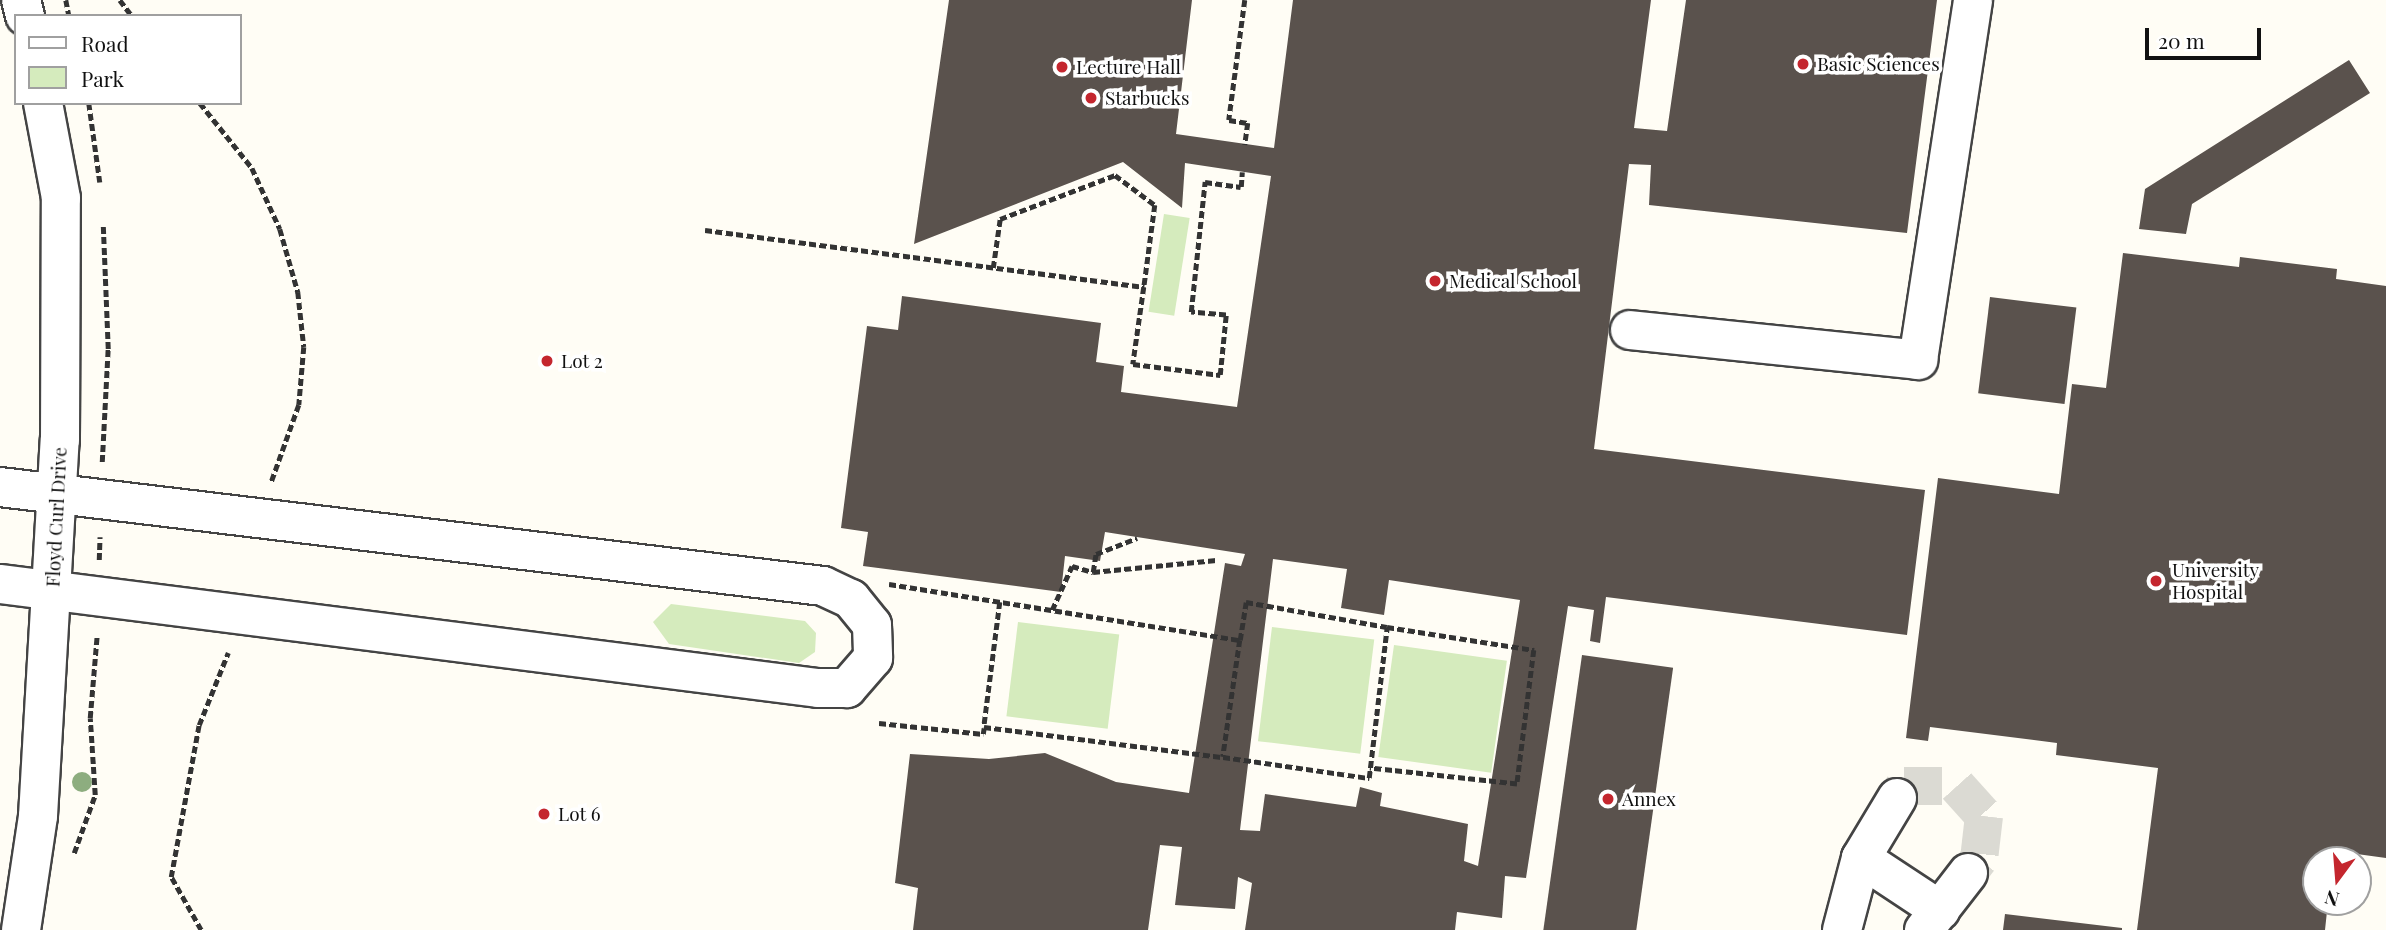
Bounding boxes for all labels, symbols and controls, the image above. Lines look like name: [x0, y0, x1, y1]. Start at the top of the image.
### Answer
legend: [14, 14, 242, 105]
scale bar: [2148, 14, 2264, 58]
text: 20 m: [2158, 26, 2205, 54]
text: Road: [81, 29, 129, 57]
place label: Basic Sciences: [1817, 53, 1940, 75]
place label: Lecture Hall: [1076, 56, 1181, 78]
marker: Basic Sciences: [1795, 56, 1811, 72]
marker: Lecture Hall: [1054, 59, 1070, 75]
text: Park: [81, 64, 124, 92]
place label: Starbucks: [1105, 87, 1189, 109]
marker: Starbucks: [1083, 90, 1099, 106]
place label: Medical School: [1449, 270, 1577, 292]
marker: Medical School: [1427, 273, 1443, 289]
place label: Lot 2: [561, 350, 603, 372]
marker: Lot 2: [539, 353, 555, 369]
street label: Floyd Curl Drive: [41, 446, 71, 588]
place label: University Hospital: [2172, 559, 2259, 603]
marker: University Hospital: [2146, 571, 2166, 591]
place label: Annex: [1622, 788, 1676, 810]
marker: Annex: [1600, 791, 1616, 807]
place label: Lot 6: [558, 803, 601, 825]
marker: Lot 6: [536, 806, 552, 822]
north arrow: [2302, 846, 2372, 916]
text: N: [2322, 885, 2342, 914]

